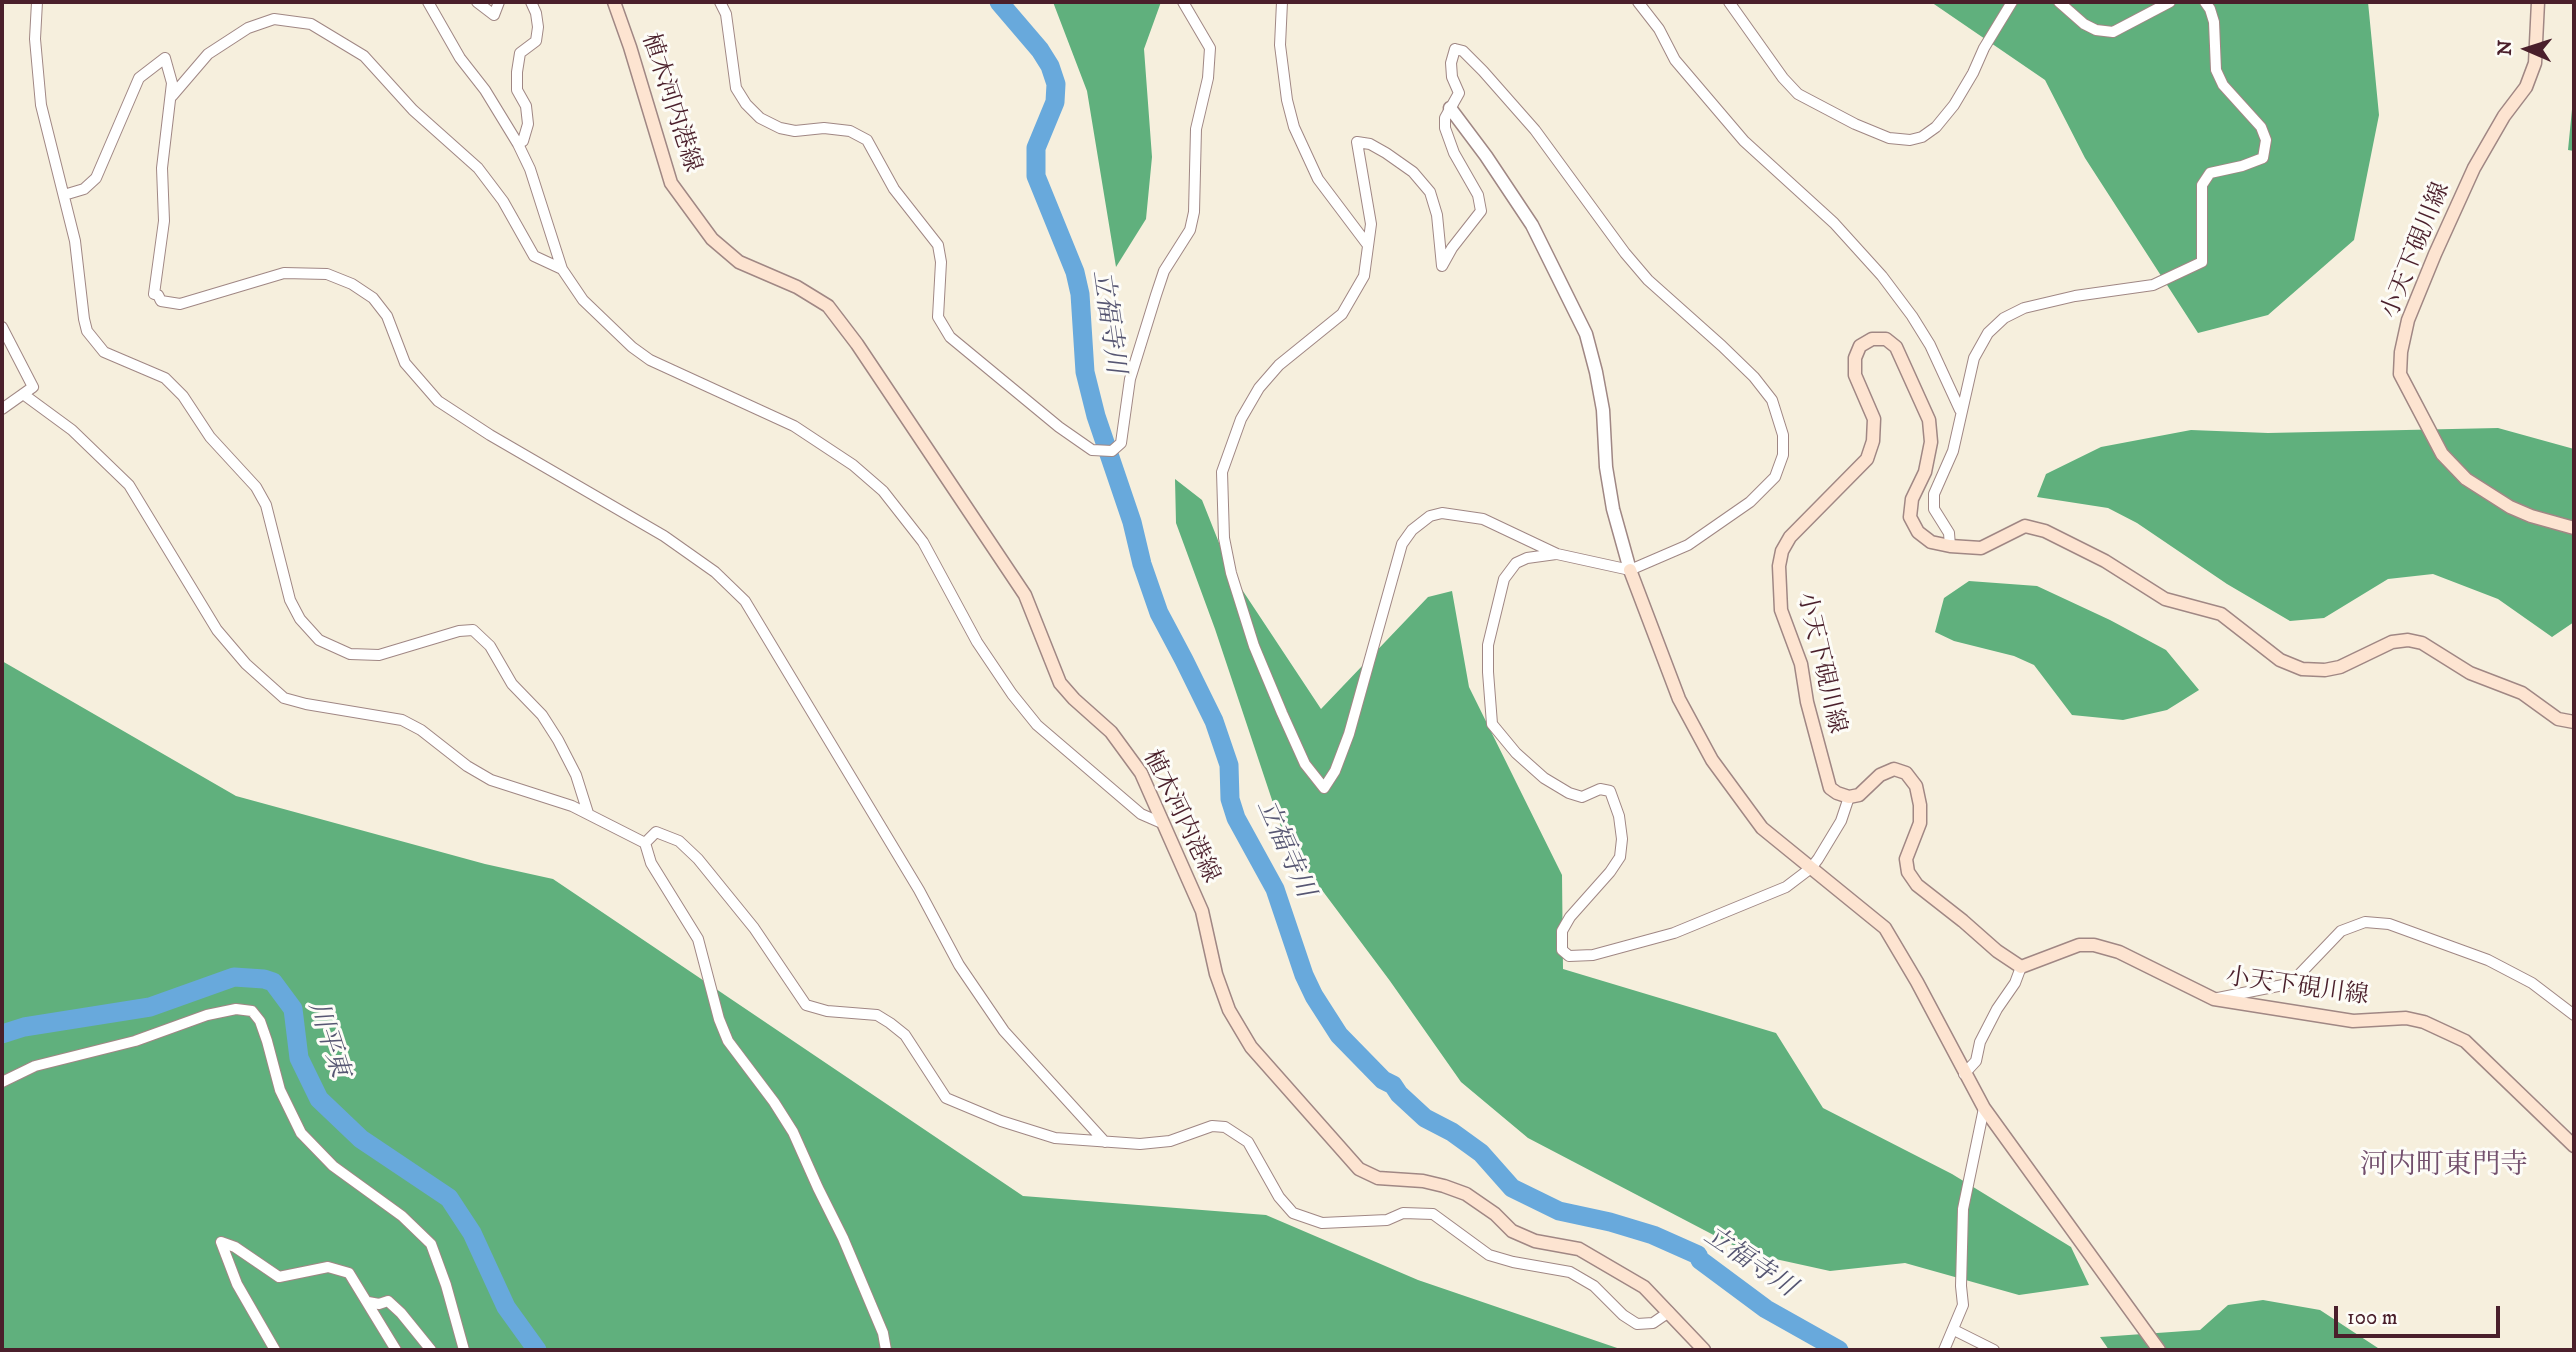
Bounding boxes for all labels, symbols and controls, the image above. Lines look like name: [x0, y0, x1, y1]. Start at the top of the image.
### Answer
north arrow: [2492, 14, 2562, 84]
street label: 植木河内港線: [634, 30, 706, 176]
text: N: [2494, 39, 2517, 56]
street label: 小天下硯川線: [2377, 179, 2457, 323]
water label: 立福寺川: [1084, 268, 1130, 376]
street label: 小天下硯川線: [1790, 590, 1850, 736]
street label: 植木河内港線: [1135, 746, 1225, 888]
water label: 立福寺川: [1249, 795, 1319, 903]
street label: 小天下硯川線: [2224, 964, 2370, 1012]
water label: 川平東: [300, 998, 354, 1082]
district label: 河内町東門寺: [2360, 1150, 2528, 1184]
water label: 立福寺川: [1697, 1221, 1801, 1305]
scale bar: [2338, 1292, 2504, 1336]
text: 100 m: [2347, 1305, 2398, 1331]

